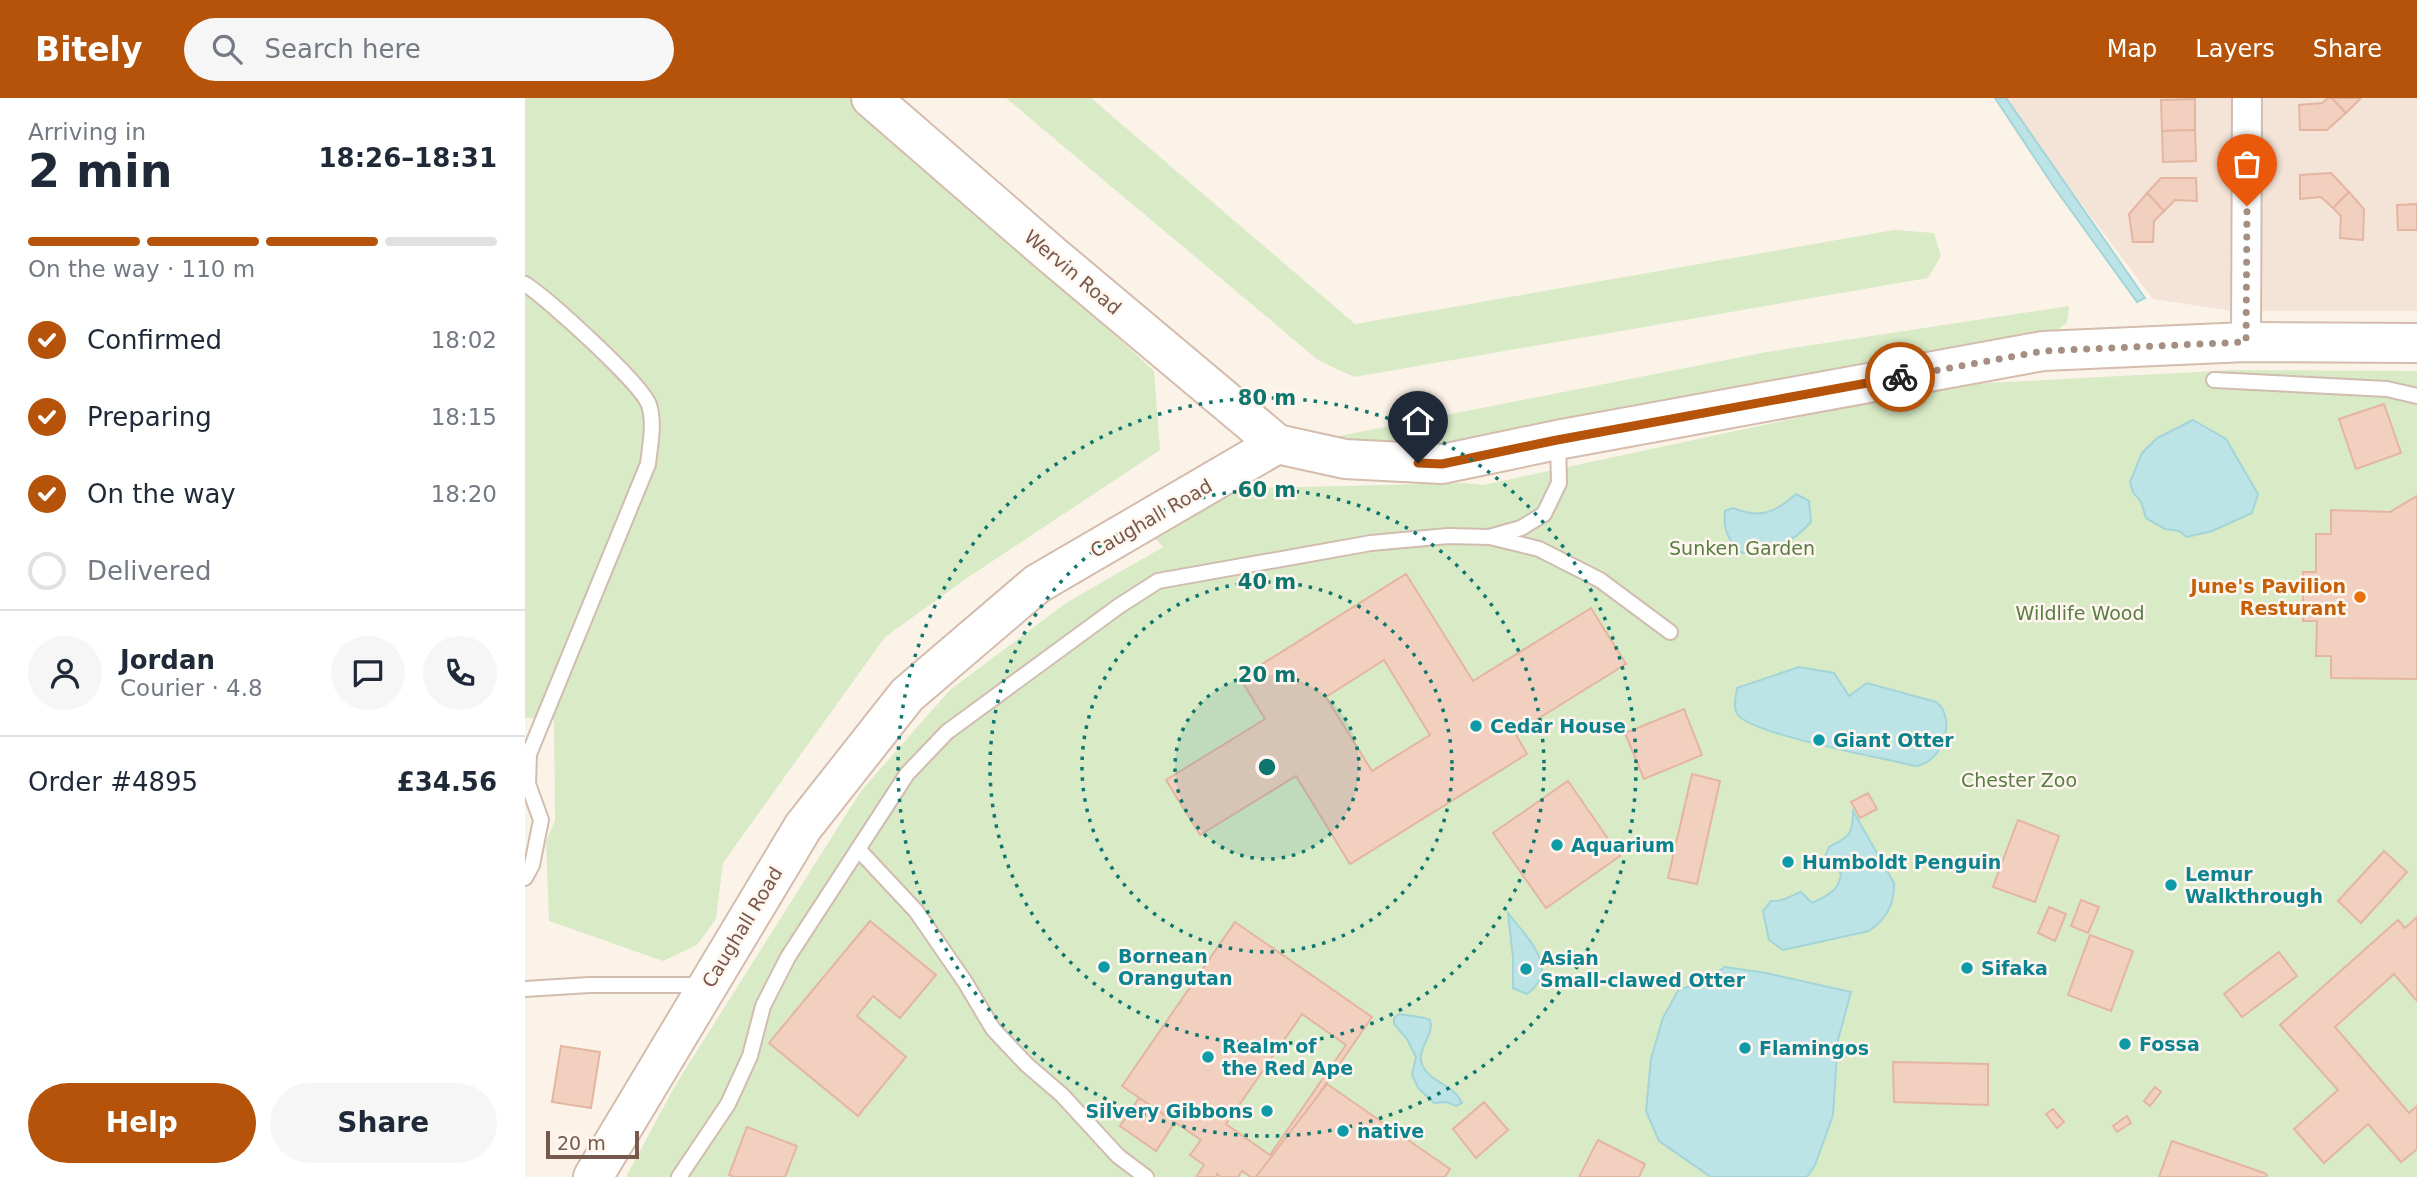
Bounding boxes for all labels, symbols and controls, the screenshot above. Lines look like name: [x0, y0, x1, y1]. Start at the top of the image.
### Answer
search box: [184, 18, 674, 81]
text: Bitely: [35, 30, 142, 69]
icon: search: [208, 30, 246, 68]
text: Search here: [264, 34, 421, 64]
text: Map: [2107, 35, 2157, 63]
text: Layers: [2195, 35, 2275, 63]
text: Share: [2313, 35, 2382, 63]
text: Arriving in: [28, 119, 146, 145]
pin: [2217, 134, 2277, 206]
text: 18:26–18:31: [318, 143, 497, 173]
text: 2 min: [28, 144, 172, 198]
icon: bag: [2228, 145, 2266, 183]
street label: Wervin Road: [1020, 225, 1126, 319]
text: On the way · 110 m: [28, 256, 255, 282]
icon: check: [28, 321, 66, 359]
text: Confirmed: [87, 325, 222, 355]
text: 18:02: [431, 327, 497, 353]
courier: [1865, 342, 1935, 412]
icon: bike: [1881, 358, 1919, 396]
text: 80 m: [1238, 386, 1296, 410]
pin: [1388, 391, 1448, 463]
icon: check: [28, 398, 66, 436]
text: Preparing: [87, 402, 212, 432]
icon: home: [1399, 402, 1437, 440]
text: 18:15: [431, 404, 497, 430]
street label: Caughall Road: [1086, 474, 1216, 562]
icon: check: [28, 475, 66, 513]
text: 60 m: [1238, 478, 1296, 502]
text: On the way: [87, 479, 236, 509]
text: 18:20: [431, 481, 497, 507]
park label: Sunken Garden: [1669, 537, 1815, 559]
text: Delivered: [87, 556, 211, 586]
text: 40 m: [1238, 570, 1296, 594]
place label: June's Pavilion Resturant: [2189, 575, 2346, 619]
marker: June's Pavilion Resturant: [2352, 589, 2368, 605]
park label: Wildlife Wood: [2016, 602, 2144, 624]
button: person: [28, 636, 102, 710]
button: chat: [331, 636, 405, 710]
button: phone: [423, 636, 497, 710]
text: Jordan: [120, 645, 215, 675]
text: 20 m: [1238, 663, 1296, 687]
text: Courier · 4.8: [120, 675, 263, 701]
place label: Cedar House: [1490, 715, 1626, 737]
marker: Cedar House: [1468, 718, 1484, 734]
place label: Giant Otter: [1833, 729, 1954, 751]
marker: Giant Otter: [1811, 732, 1827, 748]
centre of rings: [1255, 755, 1279, 779]
text: Order #4895: [28, 767, 198, 797]
text: £34.56: [397, 767, 497, 797]
park label: Chester Zoo: [1961, 769, 2077, 791]
place label: Aquarium: [1571, 834, 1675, 856]
marker: Aquarium: [1549, 837, 1565, 853]
place label: Humboldt Penguin: [1802, 851, 2001, 873]
marker: Humboldt Penguin: [1780, 854, 1796, 870]
street label: Caughall Road: [697, 863, 787, 991]
place label: Lemur Walkthrough: [2185, 863, 2323, 907]
marker: Lemur Walkthrough: [2163, 877, 2179, 893]
place label: Bornean Orangutan: [1118, 945, 1232, 989]
place label: Asian Small-clawed Otter: [1540, 947, 1746, 991]
place label: Sifaka: [1981, 957, 2048, 979]
marker: Bornean Orangutan: [1096, 959, 1112, 975]
marker: Sifaka: [1959, 960, 1975, 976]
marker: Asian Small-clawed Otter: [1518, 961, 1534, 977]
place label: Fossa: [2139, 1033, 2200, 1055]
place label: Realm of the Red Ape: [1222, 1035, 1353, 1079]
marker: Fossa: [2117, 1036, 2133, 1052]
place label: Flamingos: [1759, 1037, 1869, 1059]
marker: Flamingos: [1737, 1040, 1753, 1056]
marker: Realm of the Red Ape: [1200, 1049, 1216, 1065]
button: Help: [28, 1083, 256, 1163]
button: Share: [270, 1083, 497, 1163]
place label: Silvery Gibbons: [1085, 1100, 1253, 1122]
marker: Silvery Gibbons: [1259, 1103, 1275, 1119]
place label: native: [1357, 1120, 1424, 1142]
marker: native: [1335, 1123, 1351, 1139]
scale bar: [546, 1128, 639, 1160]
text: 20 m: [557, 1132, 606, 1154]

